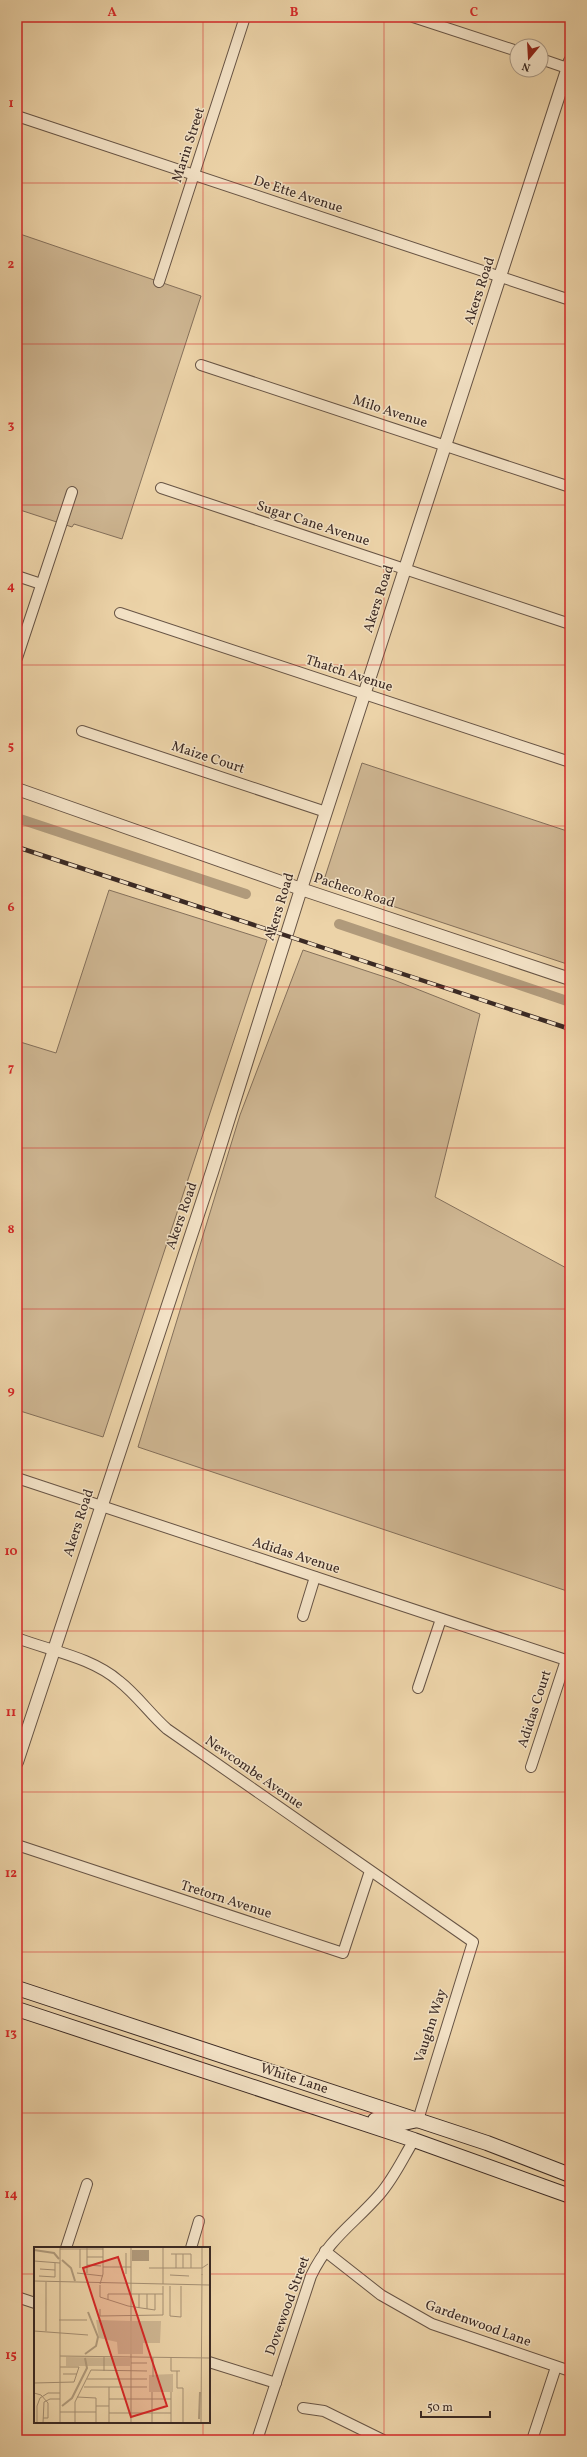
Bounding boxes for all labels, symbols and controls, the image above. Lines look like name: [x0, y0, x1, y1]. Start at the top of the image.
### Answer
text: A: [107, 4, 117, 22]
text: B: [290, 4, 299, 22]
text: C: [470, 4, 478, 22]
north arrow: [509, 38, 549, 78]
text: N: [520, 58, 532, 74]
text: 1: [8, 95, 14, 113]
street label: Marin Street: [168, 105, 210, 185]
street label: De Ette Avenue: [251, 172, 345, 218]
street label: Akers Road: [460, 255, 500, 327]
text: 2: [8, 256, 15, 274]
street label: Milo Avenue: [350, 391, 430, 433]
text: 3: [8, 417, 15, 435]
street label: Sugar Cane Avenue: [254, 497, 372, 551]
street label: Akers Road: [359, 563, 399, 635]
text: 4: [7, 578, 15, 596]
street label: Thatch Avenue: [303, 651, 395, 697]
street label: Maize Court: [169, 737, 247, 779]
text: 5: [8, 738, 14, 756]
street label: Pacheco Road: [311, 869, 397, 913]
street label: Akers Road: [261, 871, 299, 943]
text: 6: [7, 899, 15, 917]
text: 7: [8, 1060, 14, 1078]
street label: Akers Road: [162, 1180, 202, 1252]
text: 8: [7, 1221, 15, 1239]
text: 9: [7, 1382, 15, 1400]
street label: Akers Road: [59, 1487, 99, 1559]
street label: Adidas Avenue: [250, 1533, 343, 1579]
text: 10: [4, 1543, 18, 1561]
street label: Adidas Court: [514, 1668, 557, 1750]
text: 11: [6, 1704, 16, 1722]
street label: Newcombe Avenue: [201, 1732, 307, 1814]
text: 12: [5, 1865, 17, 1883]
street label: Tretorn Avenue: [178, 1876, 275, 1924]
street label: Vaughn Way: [410, 1986, 452, 2065]
text: 13: [5, 2025, 17, 2043]
street label: White Lane: [258, 2059, 331, 2099]
text: 14: [4, 2186, 18, 2204]
inset map: [34, 2247, 210, 2423]
street label: Dovewood Street: [261, 2254, 315, 2358]
street label: Gardenwood Lane: [422, 2296, 534, 2352]
text: 15: [5, 2347, 17, 2365]
scale bar: [421, 2393, 490, 2419]
text: 50 m: [427, 2400, 453, 2416]

